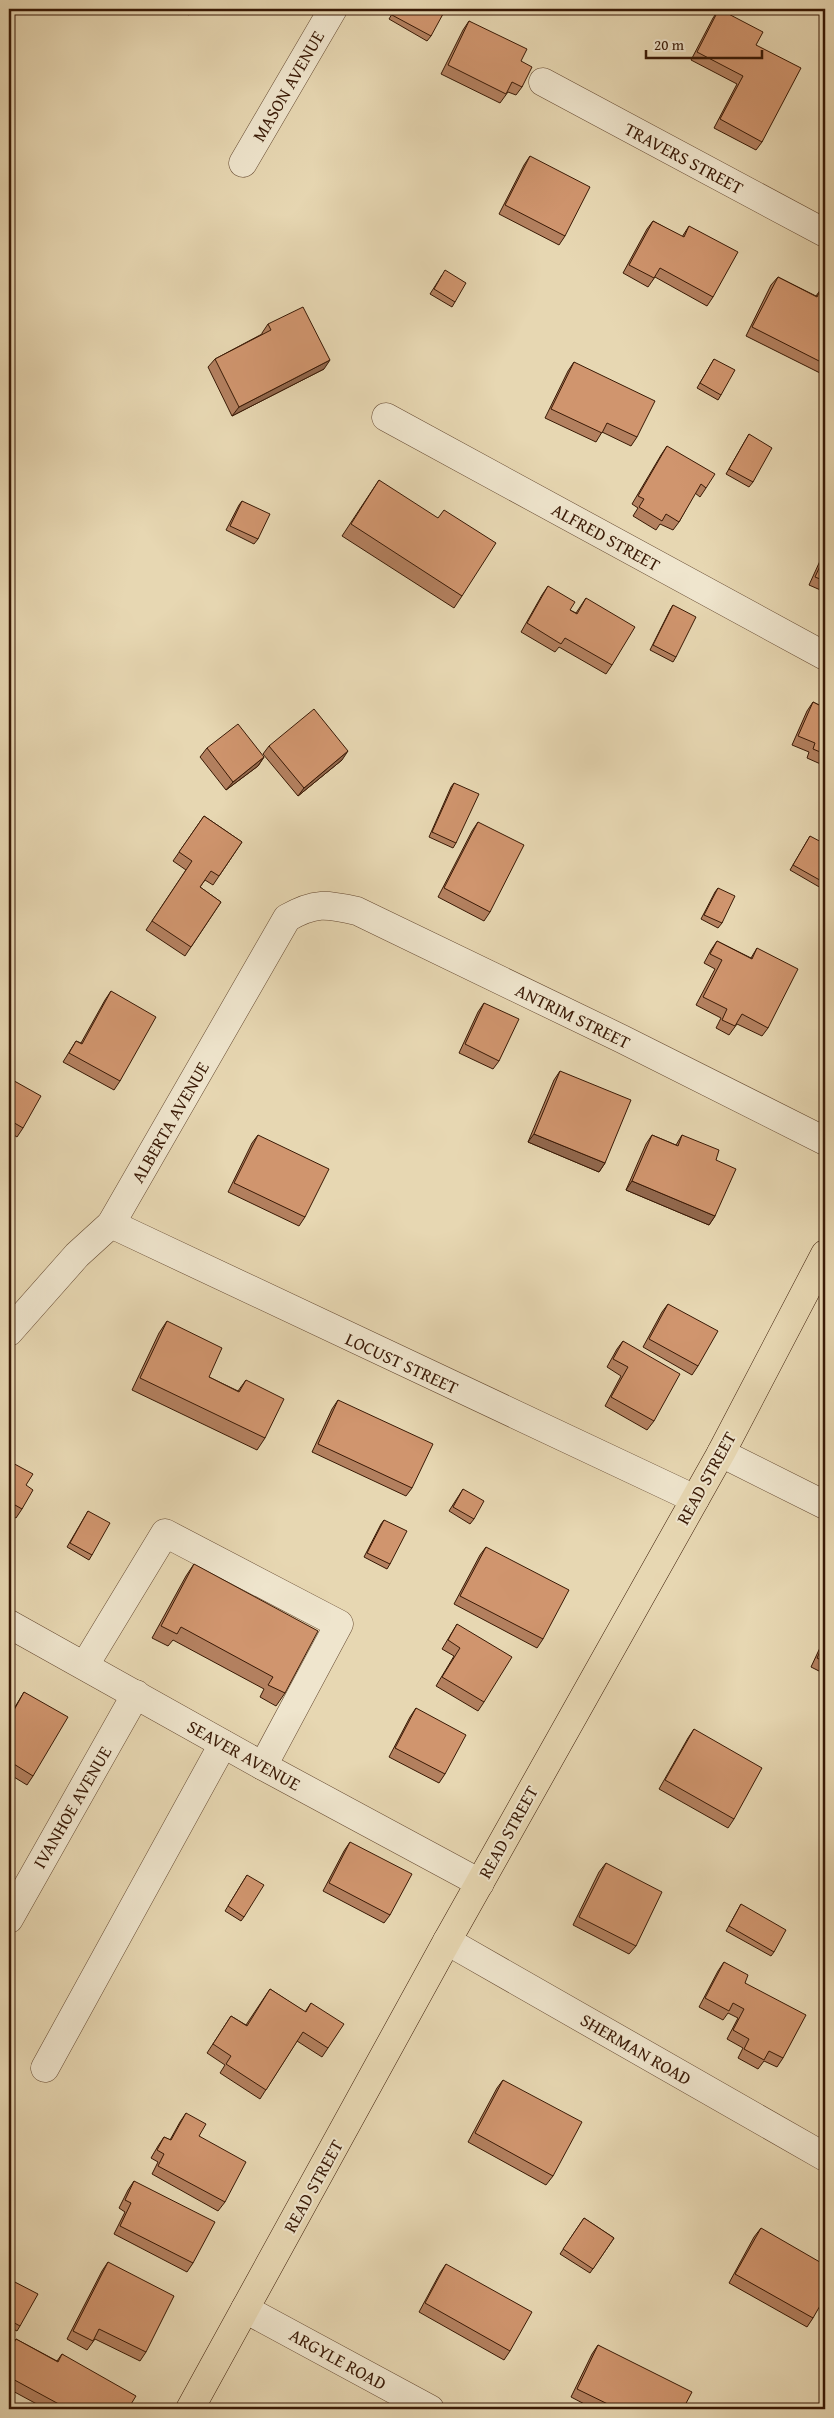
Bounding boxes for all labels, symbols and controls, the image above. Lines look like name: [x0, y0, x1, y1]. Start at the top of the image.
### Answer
street label: MASON AVENUE: [245, 25, 331, 147]
scale bar: [646, 28, 763, 60]
text: 20 m: [654, 34, 685, 55]
street label: TRAVERS STREET: [620, 115, 748, 201]
street label: ALFRED STREET: [547, 496, 665, 578]
street label: ANTRIM STREET: [511, 976, 635, 1056]
street label: ALBERTA AVENUE: [124, 1056, 216, 1188]
street label: LOCUST STREET: [341, 1325, 463, 1401]
street label: READ STREET: [669, 1426, 743, 1530]
street label: SEAVER AVENUE: [182, 1713, 306, 1797]
street label: IVANHOE AVENUE: [26, 1741, 118, 1873]
street label: READ STREET: [471, 1780, 545, 1884]
street label: SHERMAN ROAD: [575, 2006, 697, 2092]
street label: READ STREET: [276, 2134, 350, 2238]
street label: ARGYLE ROAD: [285, 2321, 391, 2397]

